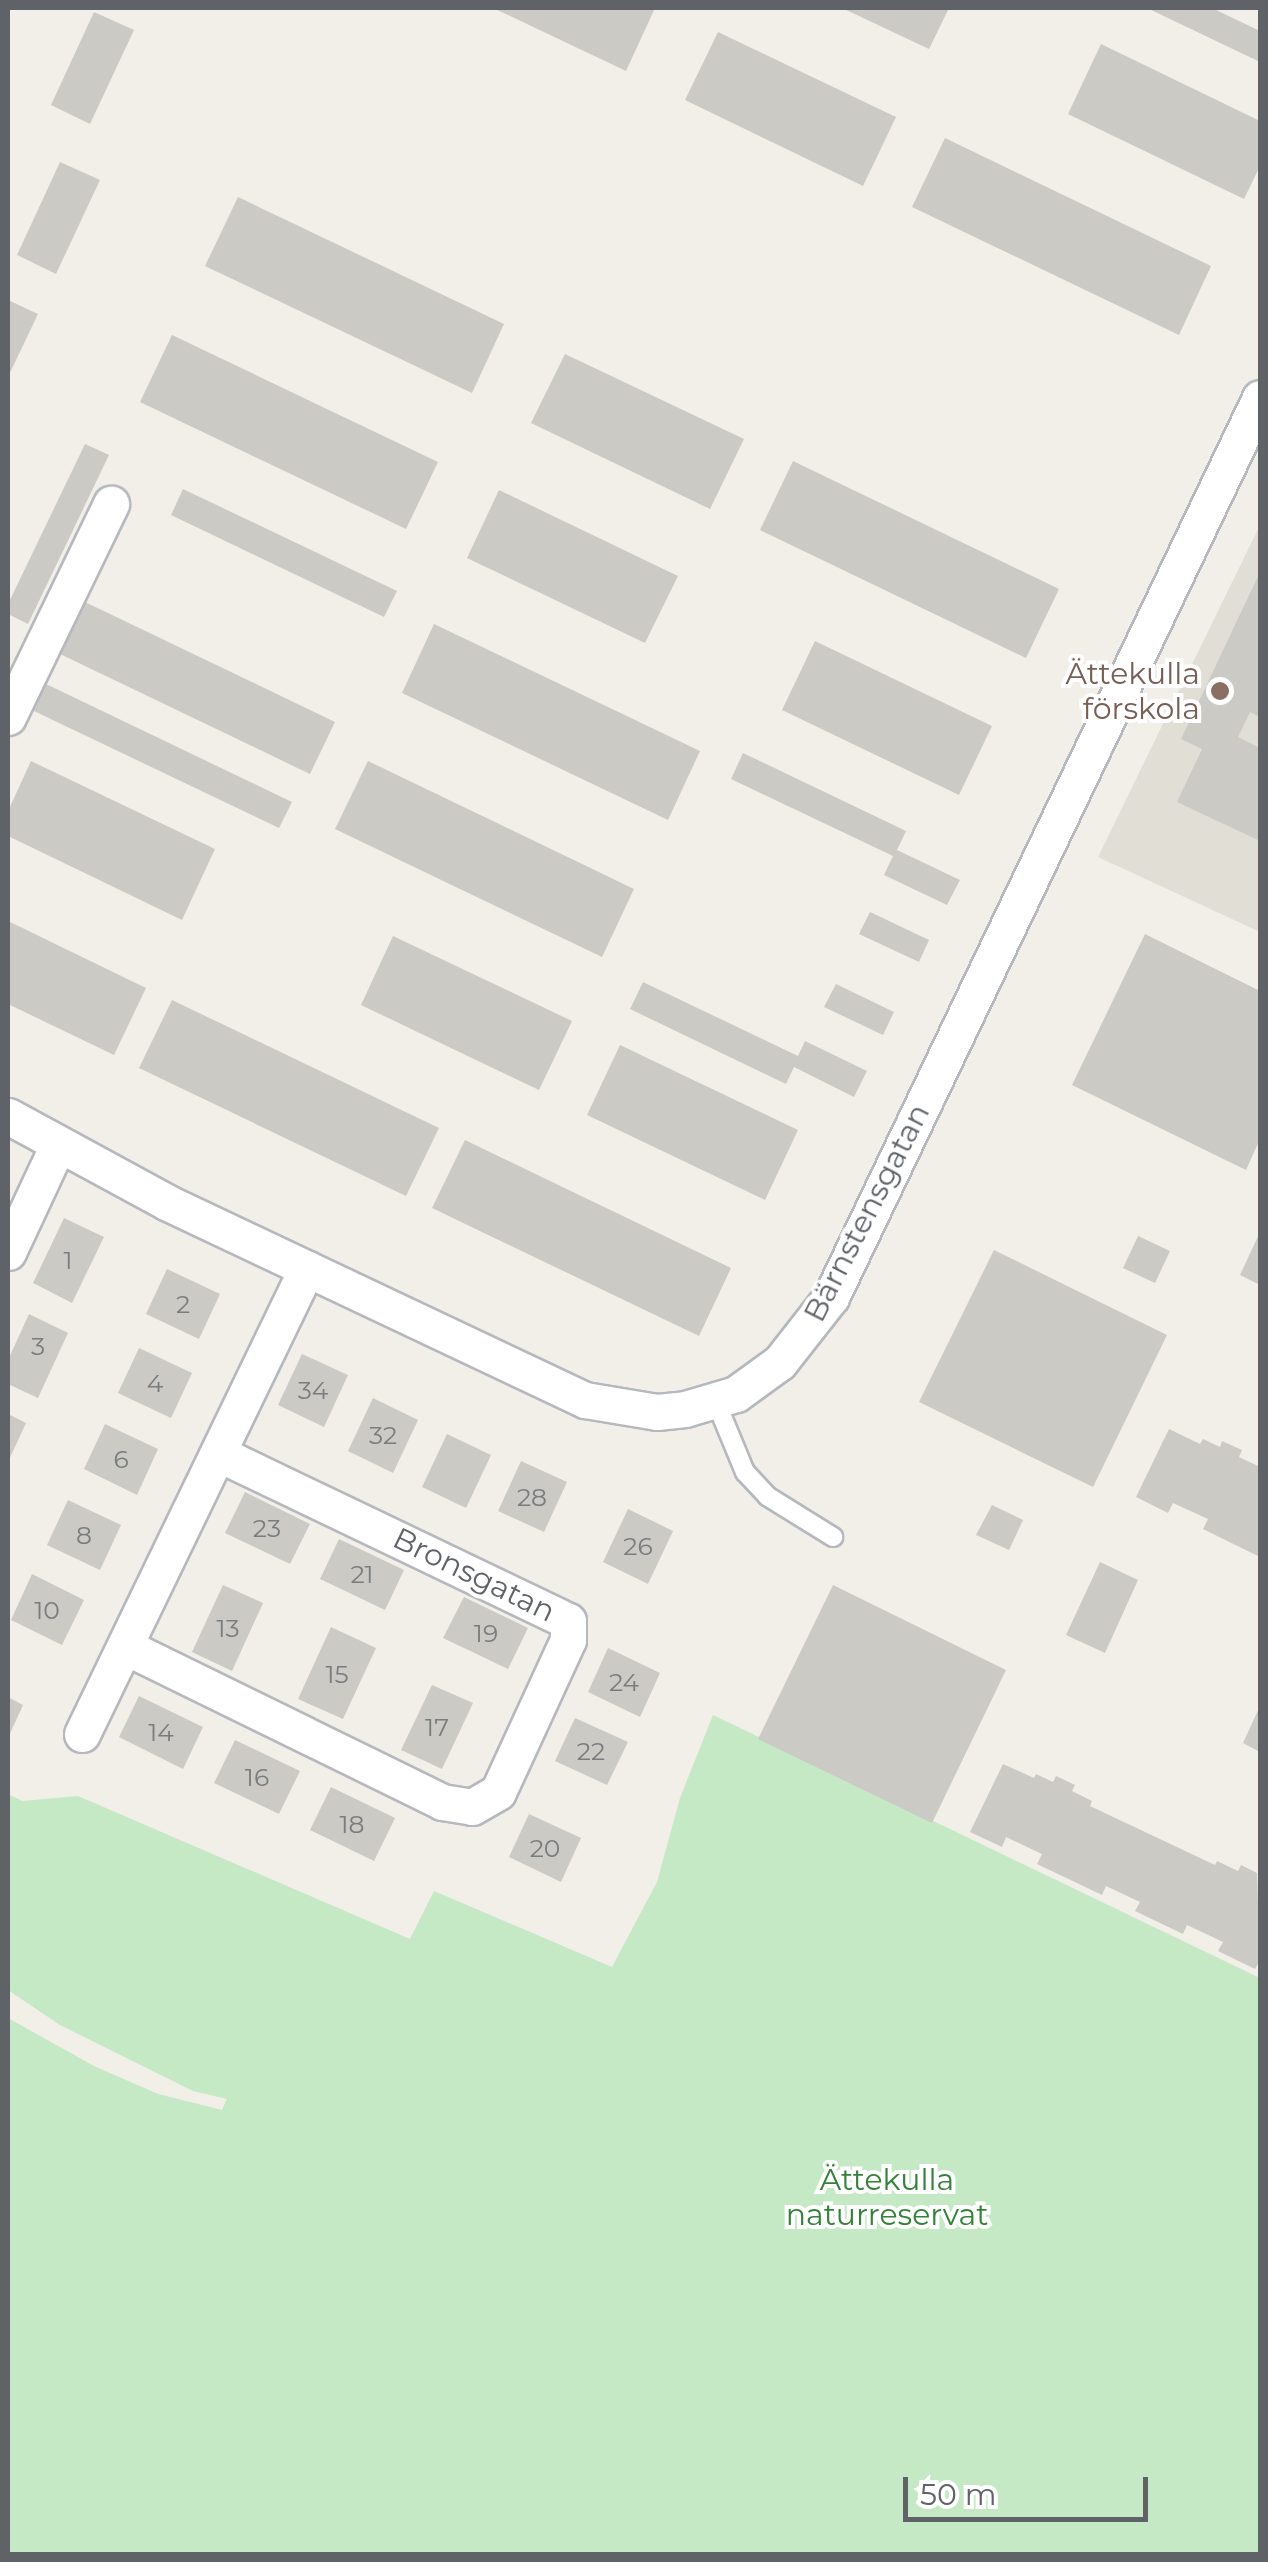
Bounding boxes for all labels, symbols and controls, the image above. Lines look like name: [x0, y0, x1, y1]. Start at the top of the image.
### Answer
place label: Ättekulla förskola: [1066, 656, 1200, 726]
marker: Ättekulla förskola: [1209, 680, 1231, 702]
street label: Bärnstensgatan: [797, 1098, 937, 1328]
house number: 1: [63, 1245, 73, 1275]
house number: 2: [176, 1289, 190, 1319]
house number: 3: [31, 1331, 45, 1361]
house number: 4: [147, 1368, 163, 1398]
house number: 34: [298, 1375, 328, 1405]
house number: 32: [369, 1420, 397, 1450]
house number: 6: [113, 1444, 129, 1474]
house number: 28: [517, 1482, 547, 1512]
house number: 23: [253, 1513, 281, 1543]
house number: 8: [76, 1520, 92, 1550]
street label: Bronsgatan: [387, 1520, 561, 1630]
house number: 26: [623, 1531, 653, 1561]
house number: 21: [350, 1559, 374, 1589]
house number: 10: [34, 1595, 60, 1625]
house number: 13: [216, 1613, 240, 1643]
house number: 19: [474, 1618, 498, 1648]
house number: 15: [325, 1659, 349, 1689]
house number: 24: [609, 1667, 639, 1697]
house number: 17: [425, 1712, 449, 1742]
house number: 14: [148, 1717, 174, 1747]
house number: 22: [577, 1736, 605, 1766]
house number: 16: [245, 1762, 269, 1792]
house number: 18: [340, 1809, 364, 1839]
house number: 20: [530, 1833, 560, 1863]
park label: Ättekulla naturreservat: [786, 2162, 988, 2232]
scale bar: [908, 2457, 1153, 2519]
text: 50 m: [920, 2476, 997, 2513]

